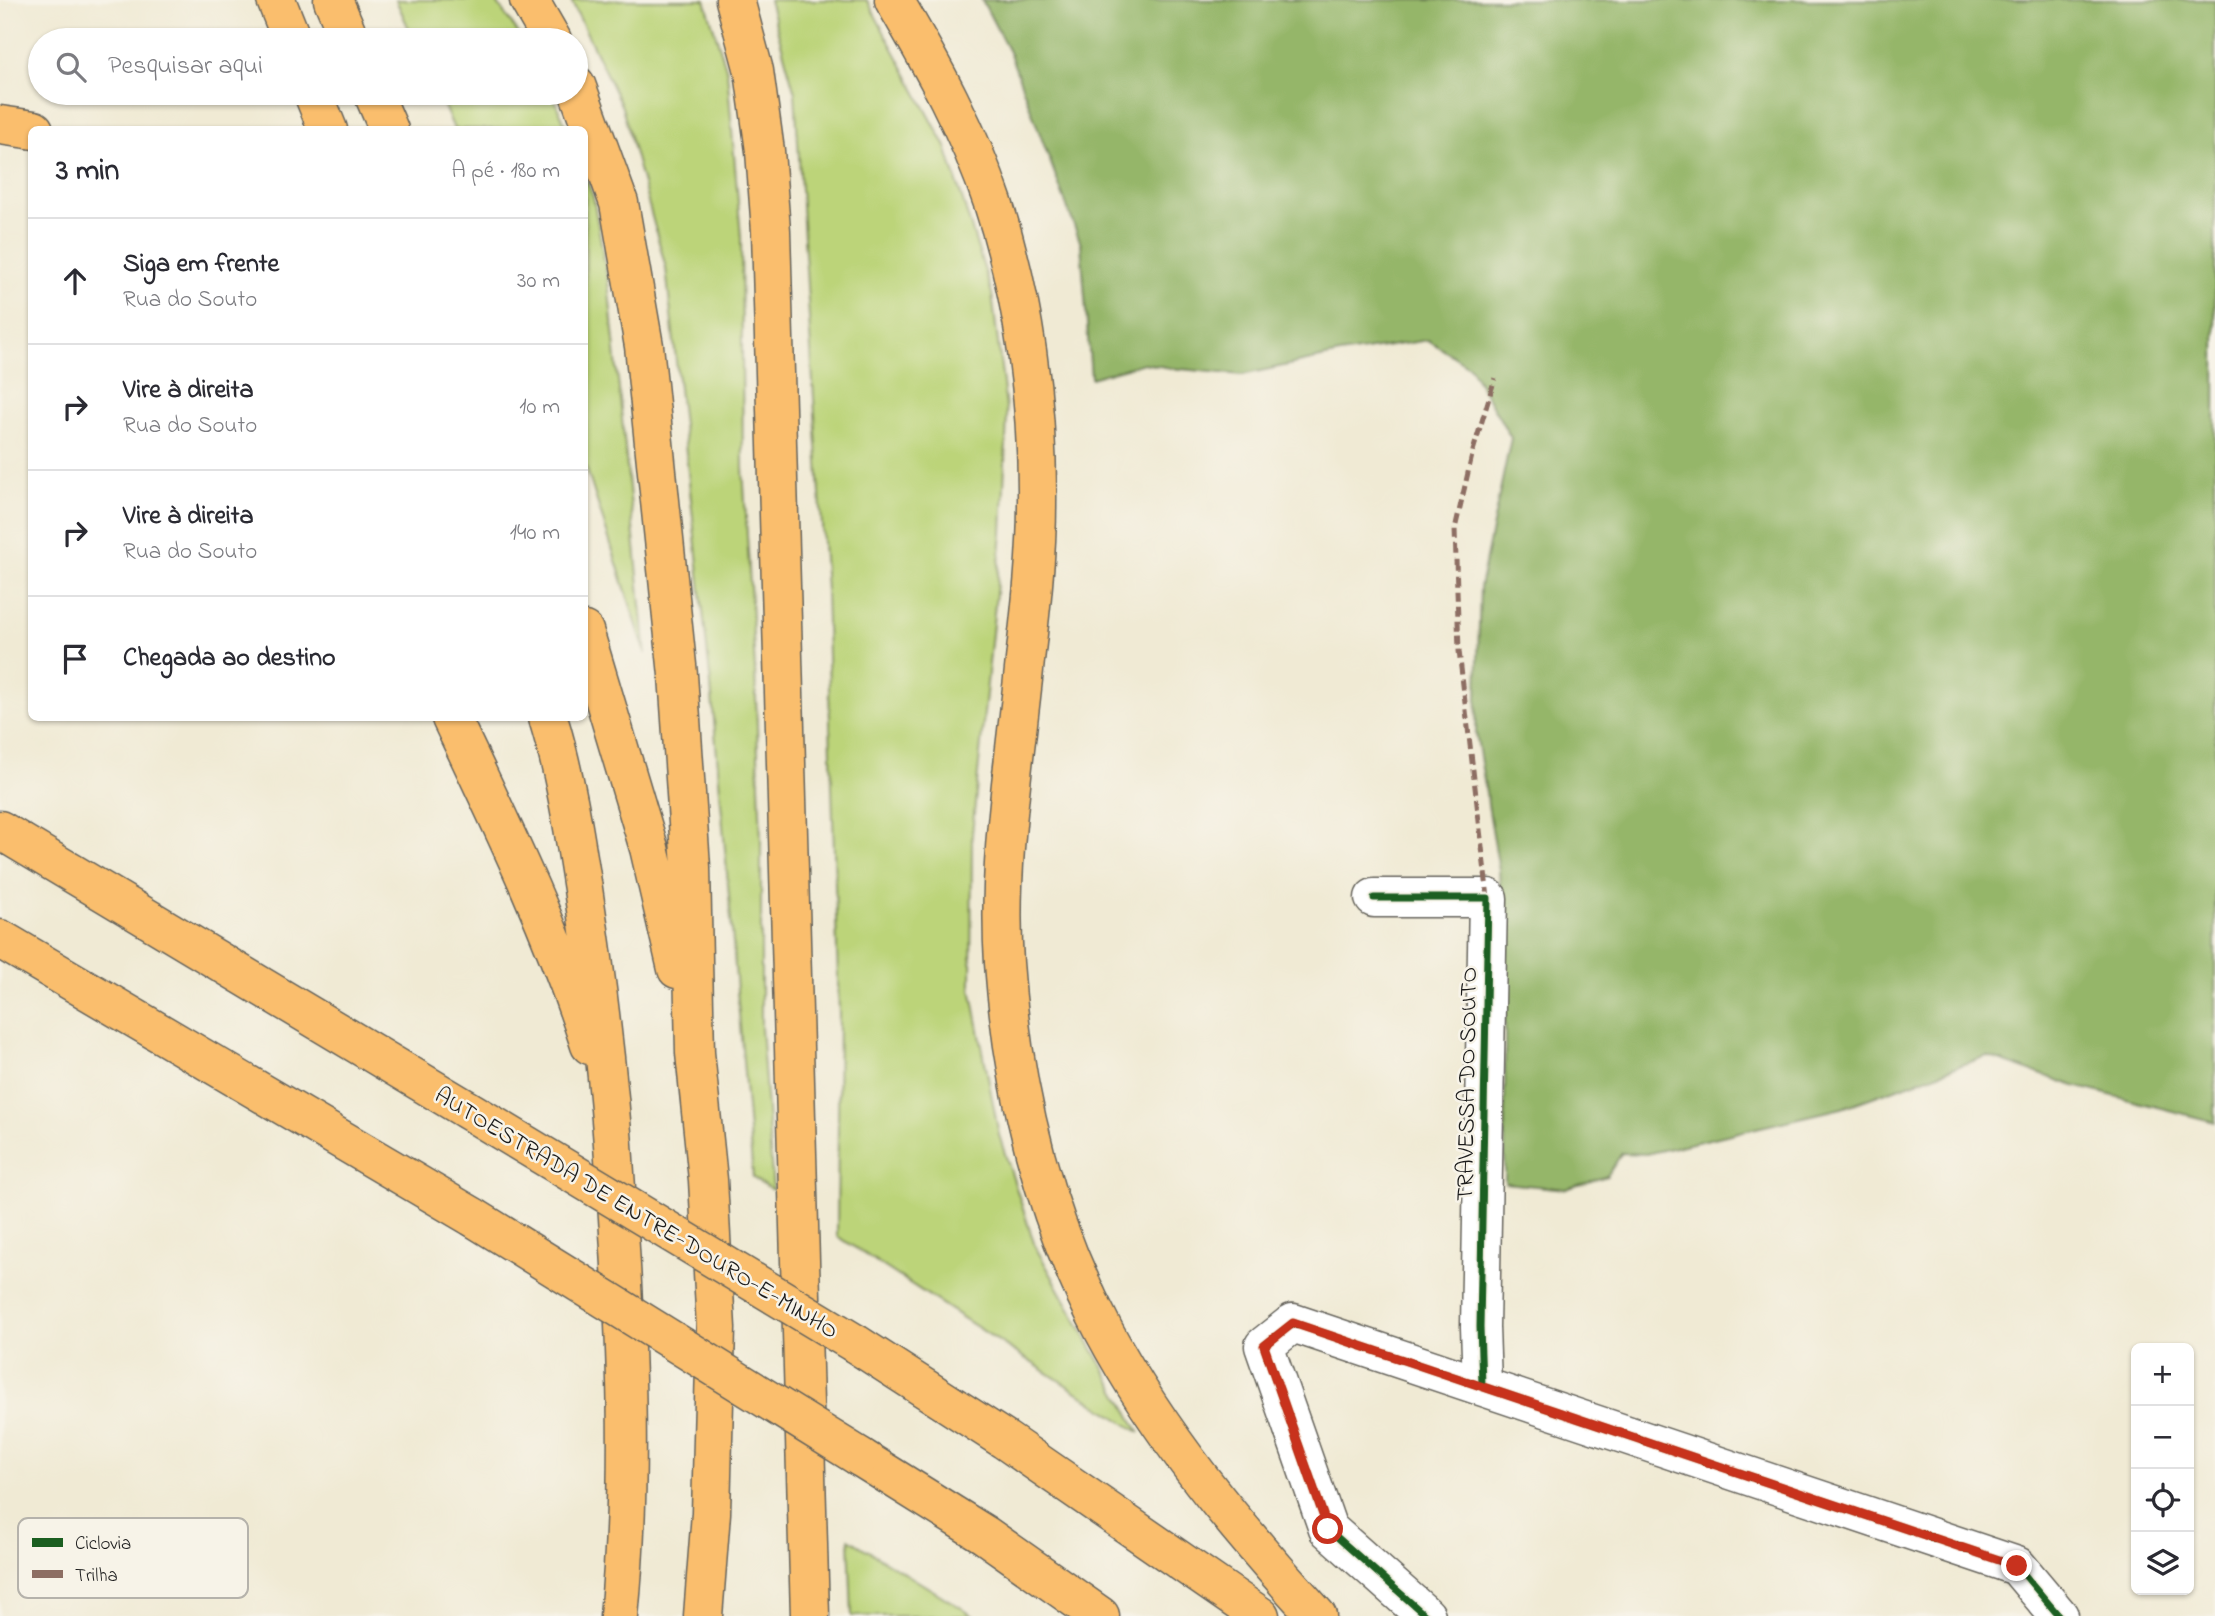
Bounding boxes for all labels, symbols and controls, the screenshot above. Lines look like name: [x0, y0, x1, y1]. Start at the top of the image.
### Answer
search box: [28, 28, 588, 105]
icon: search: [52, 48, 90, 86]
text: Pesquisar aqui: [108, 48, 263, 86]
text: 3 min: [56, 150, 119, 194]
text: A pé · 180 m: [451, 155, 560, 188]
text: Siga em frente: [123, 246, 279, 284]
icon: ahead: [56, 262, 94, 300]
text: 30 m: [517, 265, 560, 298]
text: Rua do Souto: [123, 284, 257, 317]
text: Vire à direita: [123, 372, 254, 410]
icon: right: [56, 388, 94, 426]
text: 10 m: [519, 391, 560, 424]
text: Rua do Souto: [123, 410, 257, 443]
text: Vire à direita: [123, 498, 254, 536]
icon: right: [56, 514, 94, 552]
text: 140 m: [510, 517, 560, 550]
text: Rua do Souto: [123, 536, 257, 569]
icon: arrive: [56, 640, 94, 678]
text: Chegada ao destino: [123, 640, 335, 678]
street label: TRAVESSA DO SOUTO: [1449, 967, 1488, 1202]
street label: AUTOESTRADA DE ENTRE-DOURO-E-MINHO: [427, 1079, 844, 1349]
map controls: [2131, 1343, 2194, 1595]
button: +: [2131, 1343, 2194, 1406]
button: −: [2131, 1406, 2194, 1469]
button: locate: [2131, 1469, 2194, 1532]
route start: [1312, 1513, 1343, 1544]
legend: [18, 1518, 248, 1598]
text: Ciclovia: [75, 1531, 131, 1558]
button: layers: [2131, 1532, 2194, 1595]
route end: [2001, 1550, 2032, 1581]
text: Trilha: [75, 1563, 118, 1590]

